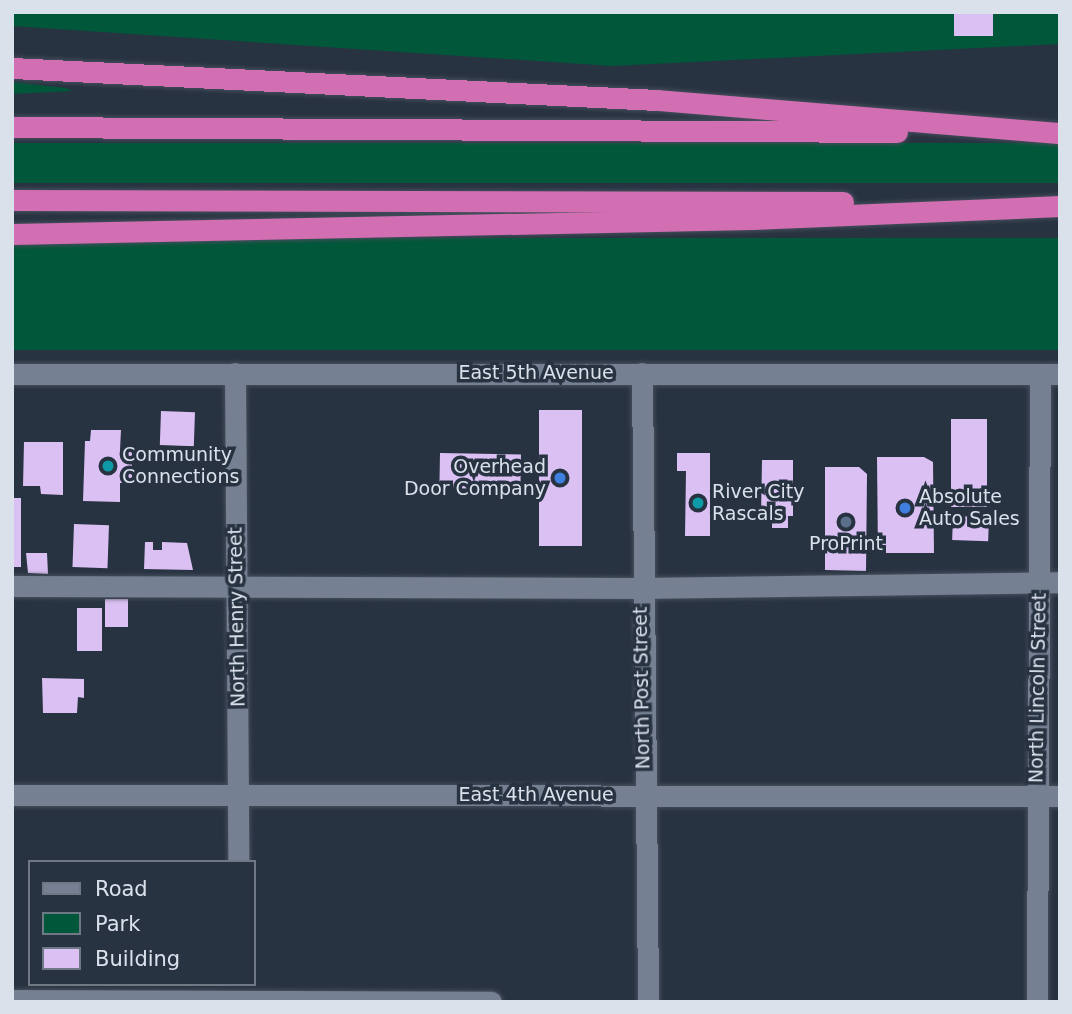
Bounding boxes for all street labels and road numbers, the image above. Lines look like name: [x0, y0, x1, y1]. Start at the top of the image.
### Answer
street label: East 5th Avenue: [458, 362, 614, 384]
street label: North Henry Street: [224, 527, 250, 707]
street label: North Lincoln Street: [1025, 593, 1051, 783]
street label: North Post Street: [629, 606, 655, 770]
street label: East 4th Avenue: [458, 784, 614, 806]

